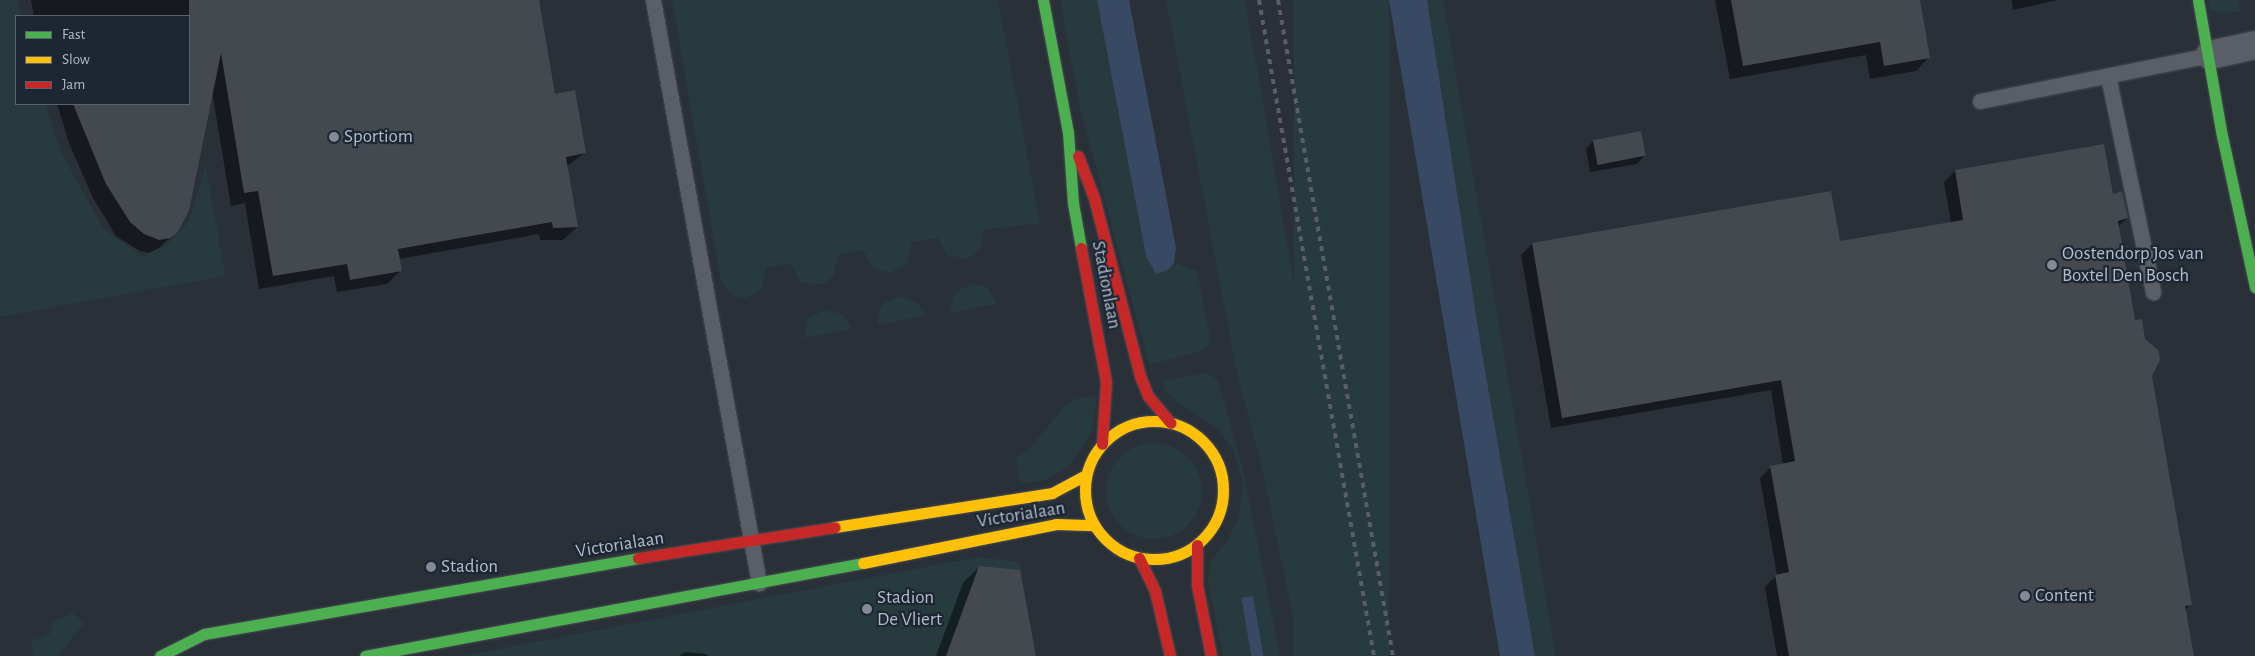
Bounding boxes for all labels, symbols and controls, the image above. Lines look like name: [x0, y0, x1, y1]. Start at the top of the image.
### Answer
legend: [15, 15, 190, 105]
text: Fast: [62, 27, 85, 42]
text: Slow: [62, 52, 90, 67]
text: Jam: [62, 77, 85, 92]
place label: Sportiom: [344, 126, 413, 148]
marker: Sportiom: [328, 131, 340, 143]
street label: Stadionlaan: [1086, 239, 1126, 331]
place label: Oostendorp Jos van Boxtel Den Bosch: [2062, 243, 2204, 287]
marker: Oostendorp Jos van Boxtel Den Bosch: [2046, 259, 2058, 271]
street label: Victorialaan: [975, 497, 1067, 533]
street label: Victorialaan: [574, 527, 666, 563]
place label: Stadion: [441, 556, 498, 578]
marker: Stadion: [425, 561, 437, 573]
place label: Content: [2035, 585, 2094, 607]
place label: Stadion De Vliert: [877, 587, 942, 631]
marker: Content: [2019, 590, 2031, 602]
marker: Stadion De Vliert: [861, 603, 873, 615]

